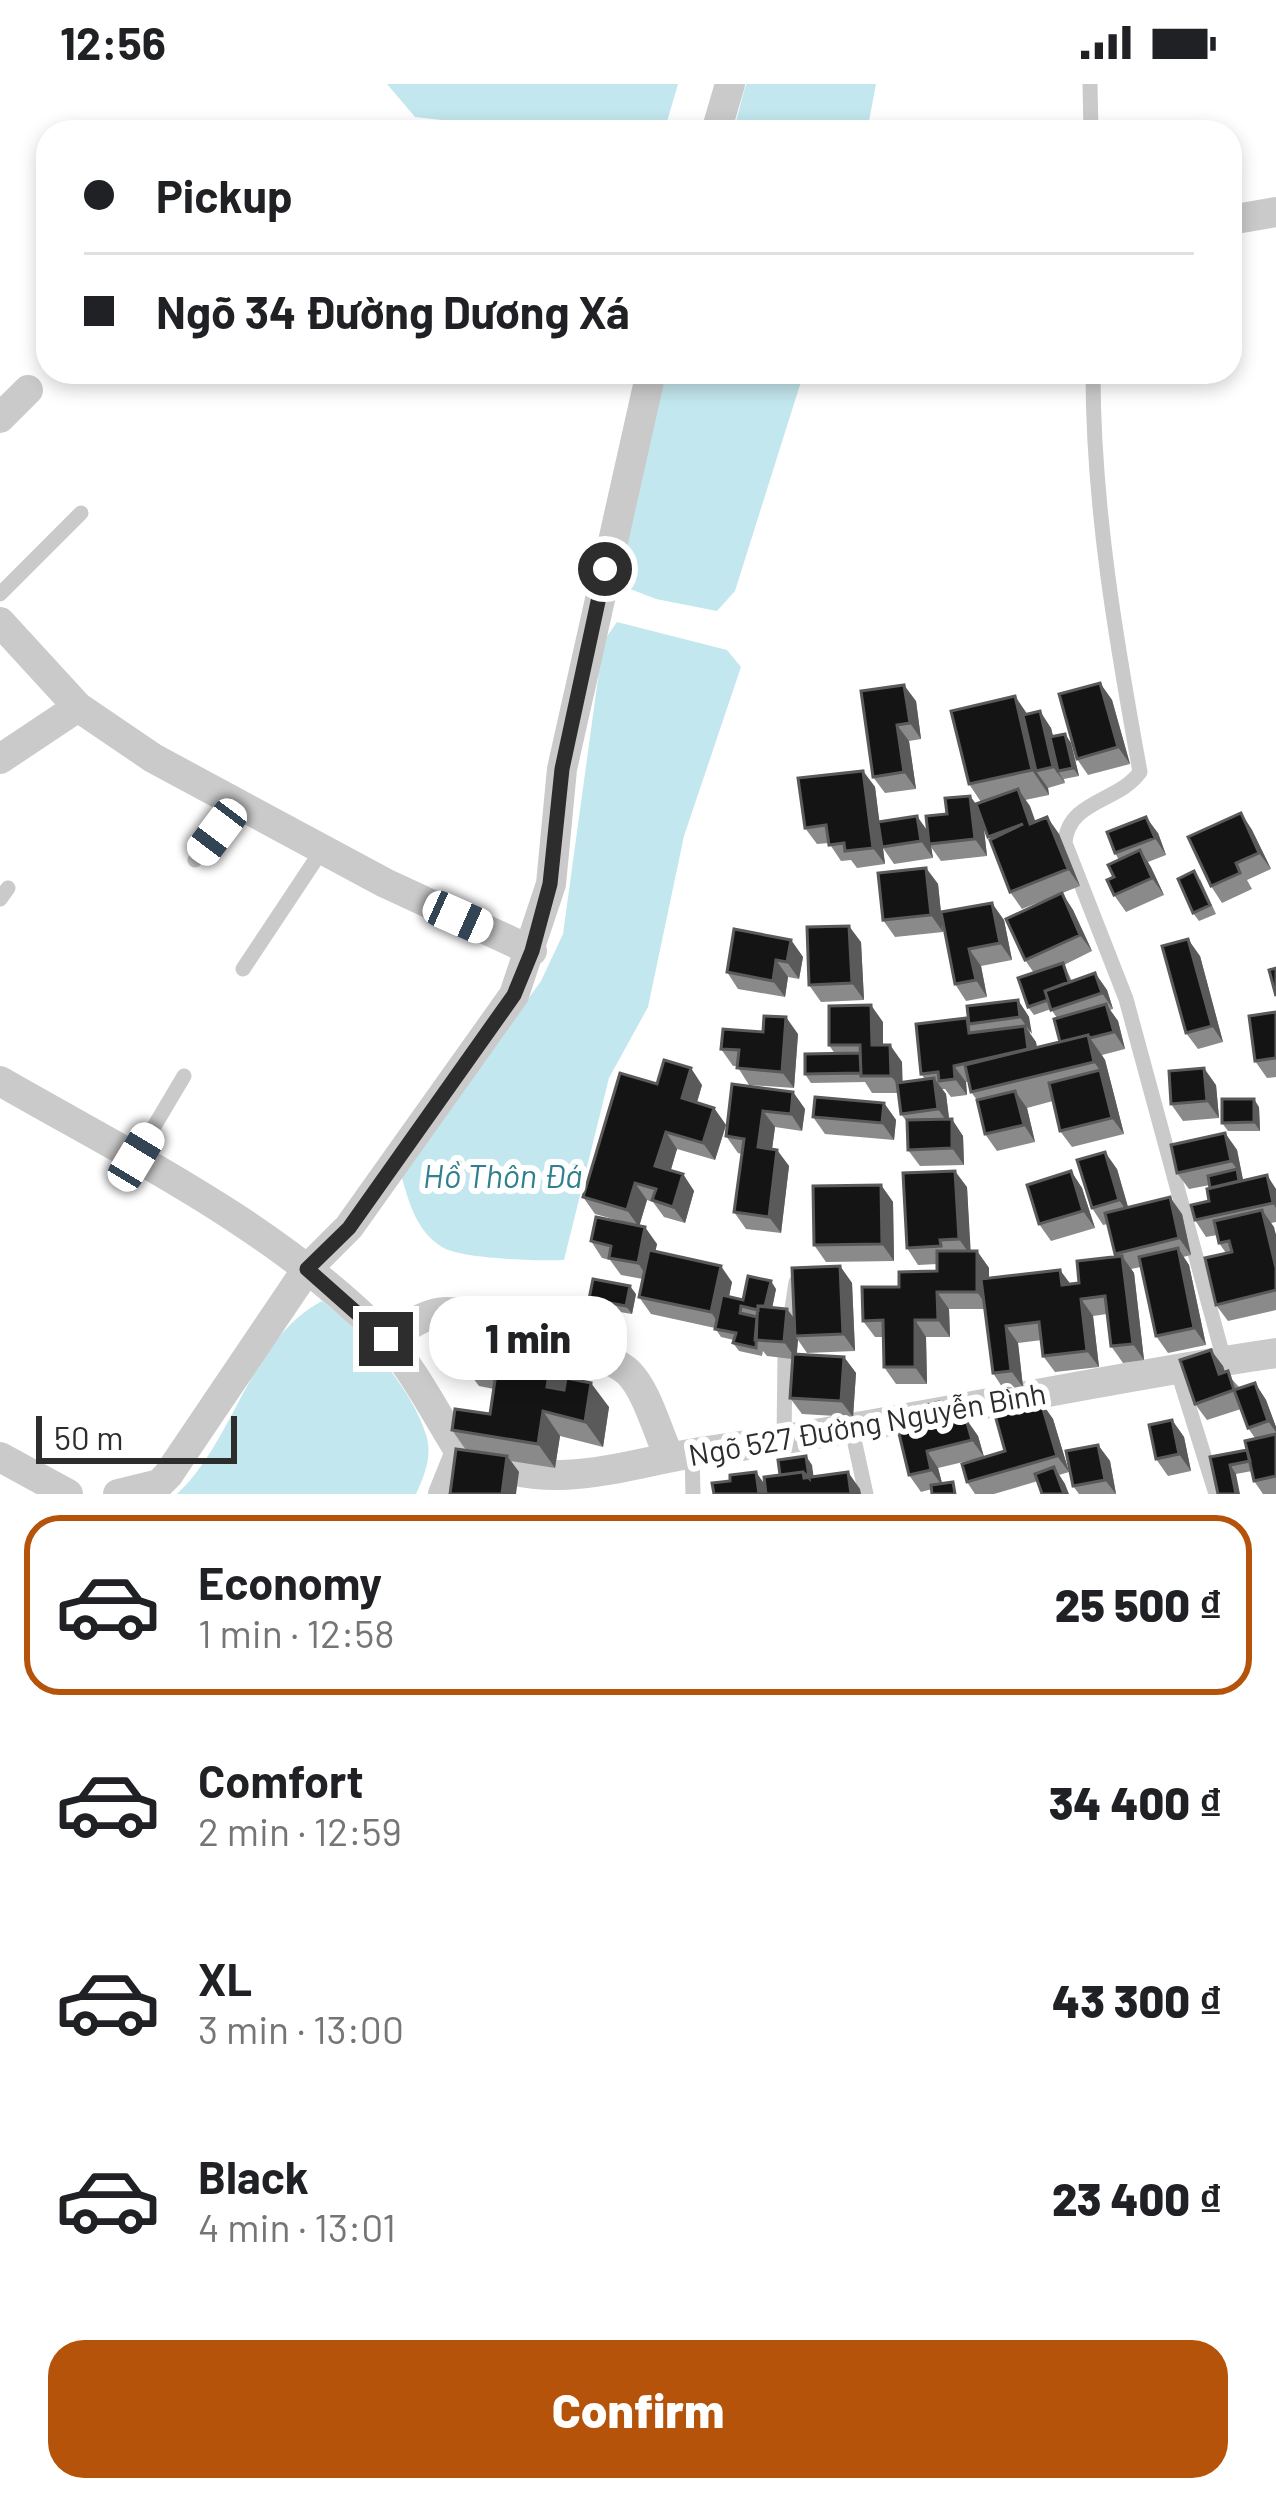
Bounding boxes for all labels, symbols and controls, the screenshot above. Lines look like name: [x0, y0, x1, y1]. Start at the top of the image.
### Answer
text: 12:56: [60, 15, 166, 69]
text: Pickup: [156, 168, 293, 222]
text: Ngõ 34 Đường Dương Xá: [156, 284, 630, 338]
route start: [578, 542, 632, 596]
car: [181, 792, 253, 872]
car: [418, 886, 498, 948]
car: [102, 1117, 170, 1197]
water label: Hồ Thôn Đá: [423, 1155, 582, 1195]
callout: 1 min: [428, 1297, 626, 1381]
route end: [359, 1312, 413, 1366]
text: 1 min: [485, 1314, 571, 1361]
street label: Ngõ 527 Đường Nguyễn Bình: [686, 1374, 1048, 1472]
scale bar: [36, 1410, 237, 1463]
text: 50 m: [54, 1417, 124, 1457]
icon: car: [54, 1551, 162, 1659]
text: Economy: [198, 1555, 382, 1609]
text: 25 500 ₫: [1055, 1577, 1222, 1631]
text: 1 min · 12:58: [198, 1609, 395, 1656]
icon: car: [54, 1749, 162, 1857]
text: Comfort: [198, 1753, 364, 1807]
text: 34 400 ₫: [1049, 1775, 1222, 1829]
text: 2 min · 12:59: [198, 1807, 402, 1854]
icon: car: [54, 1947, 162, 2055]
text: XL: [198, 1951, 252, 2005]
text: 43 300 ₫: [1052, 1973, 1222, 2027]
text: 3 min · 13:00: [198, 2005, 404, 2052]
icon: car: [54, 2145, 162, 2253]
text: Black: [198, 2149, 309, 2203]
text: 23 400 ₫: [1052, 2171, 1222, 2225]
text: 4 min · 13:01: [198, 2203, 396, 2250]
button: Confirm: [48, 2340, 1228, 2478]

